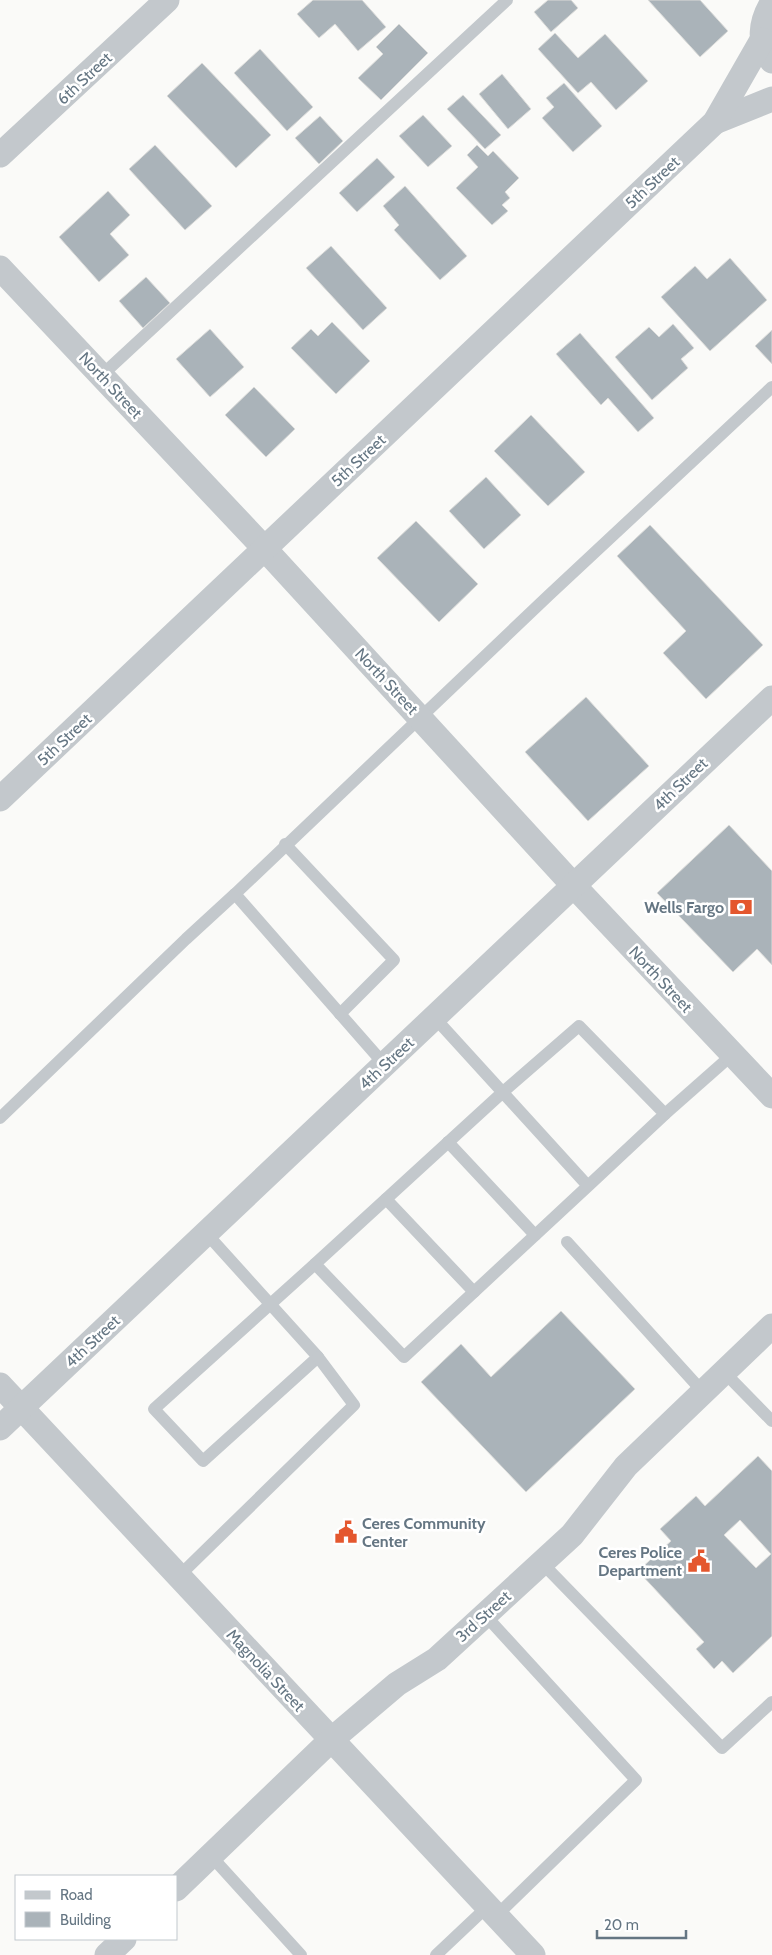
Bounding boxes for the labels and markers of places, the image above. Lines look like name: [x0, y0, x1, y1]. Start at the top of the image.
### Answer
bank icon: Wells Fargo: [728, 894, 754, 920]
place label: Wells Fargo: [644, 898, 724, 917]
place label: Ceres Community Center: [362, 1514, 486, 1551]
public building icon: Ceres Community Center: [333, 1519, 359, 1545]
place label: Ceres Police Department: [598, 1543, 682, 1580]
public building icon: Ceres Police Department: [686, 1548, 712, 1574]

